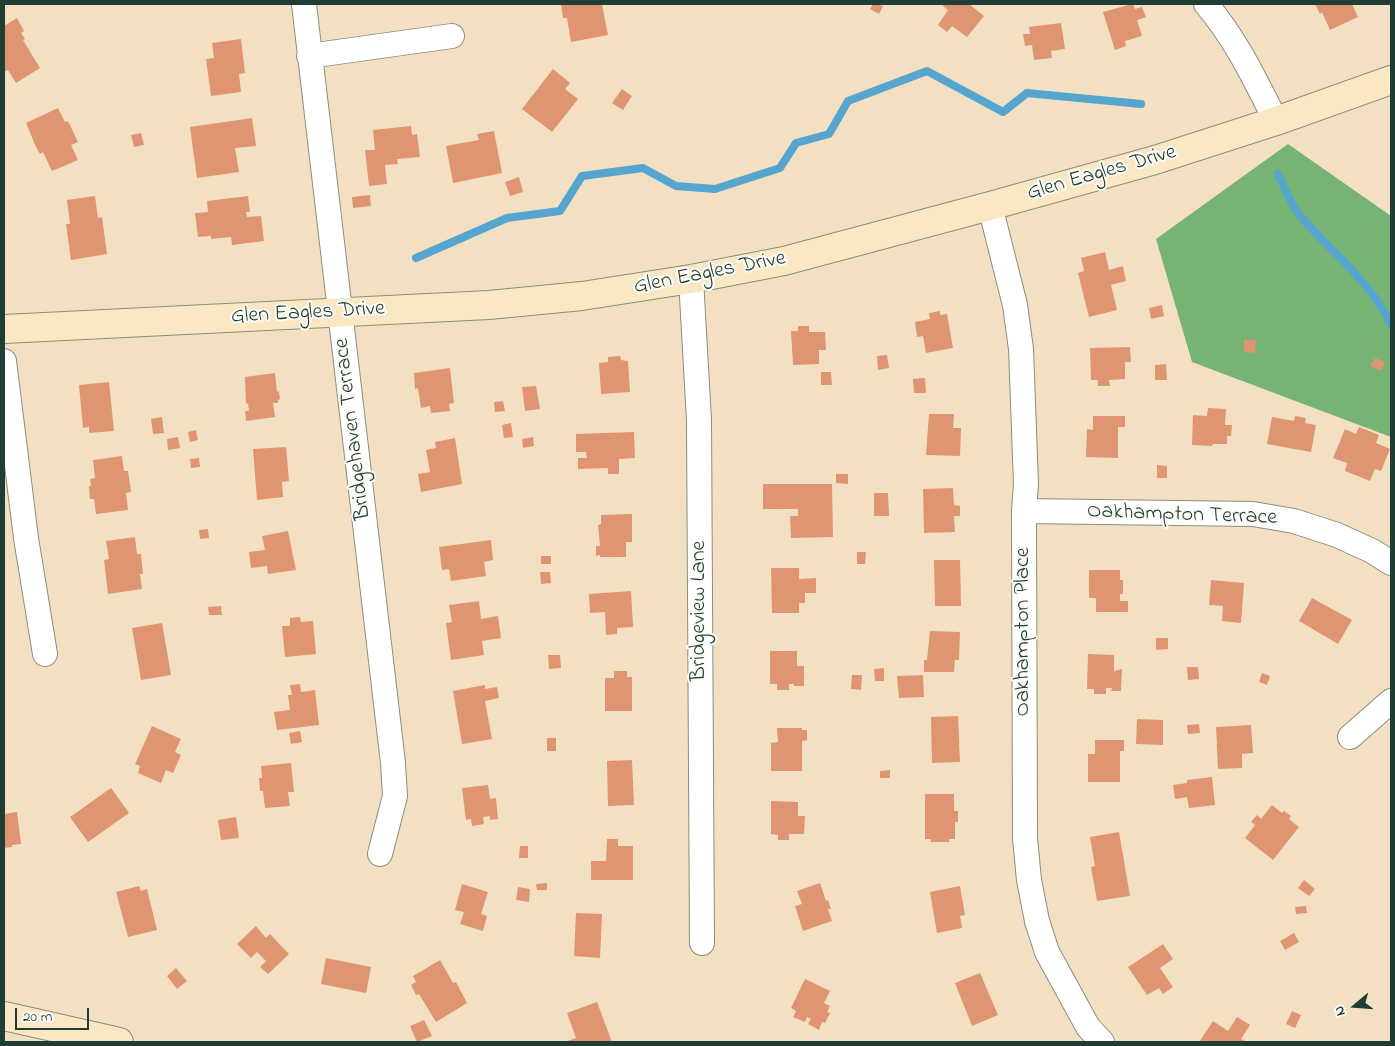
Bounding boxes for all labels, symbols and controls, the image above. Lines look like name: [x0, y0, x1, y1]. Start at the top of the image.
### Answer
street label: Glen Eagles Drive: [1024, 140, 1180, 208]
street label: Glen Eagles Drive: [632, 246, 788, 302]
street label: Glen Eagles Drive: [230, 297, 386, 331]
street label: Bridgehaven Terrace: [330, 337, 378, 521]
street label: Oakhampton Terrace: [1087, 499, 1277, 533]
street label: Bridgeview Lane: [687, 541, 713, 681]
street label: Oakhampton Place: [1011, 547, 1037, 717]
north arrow: [1330, 981, 1380, 1031]
scale bar: [18, 998, 91, 1030]
text: N: [1329, 1003, 1352, 1019]
text: 20 m: [23, 1006, 52, 1028]

